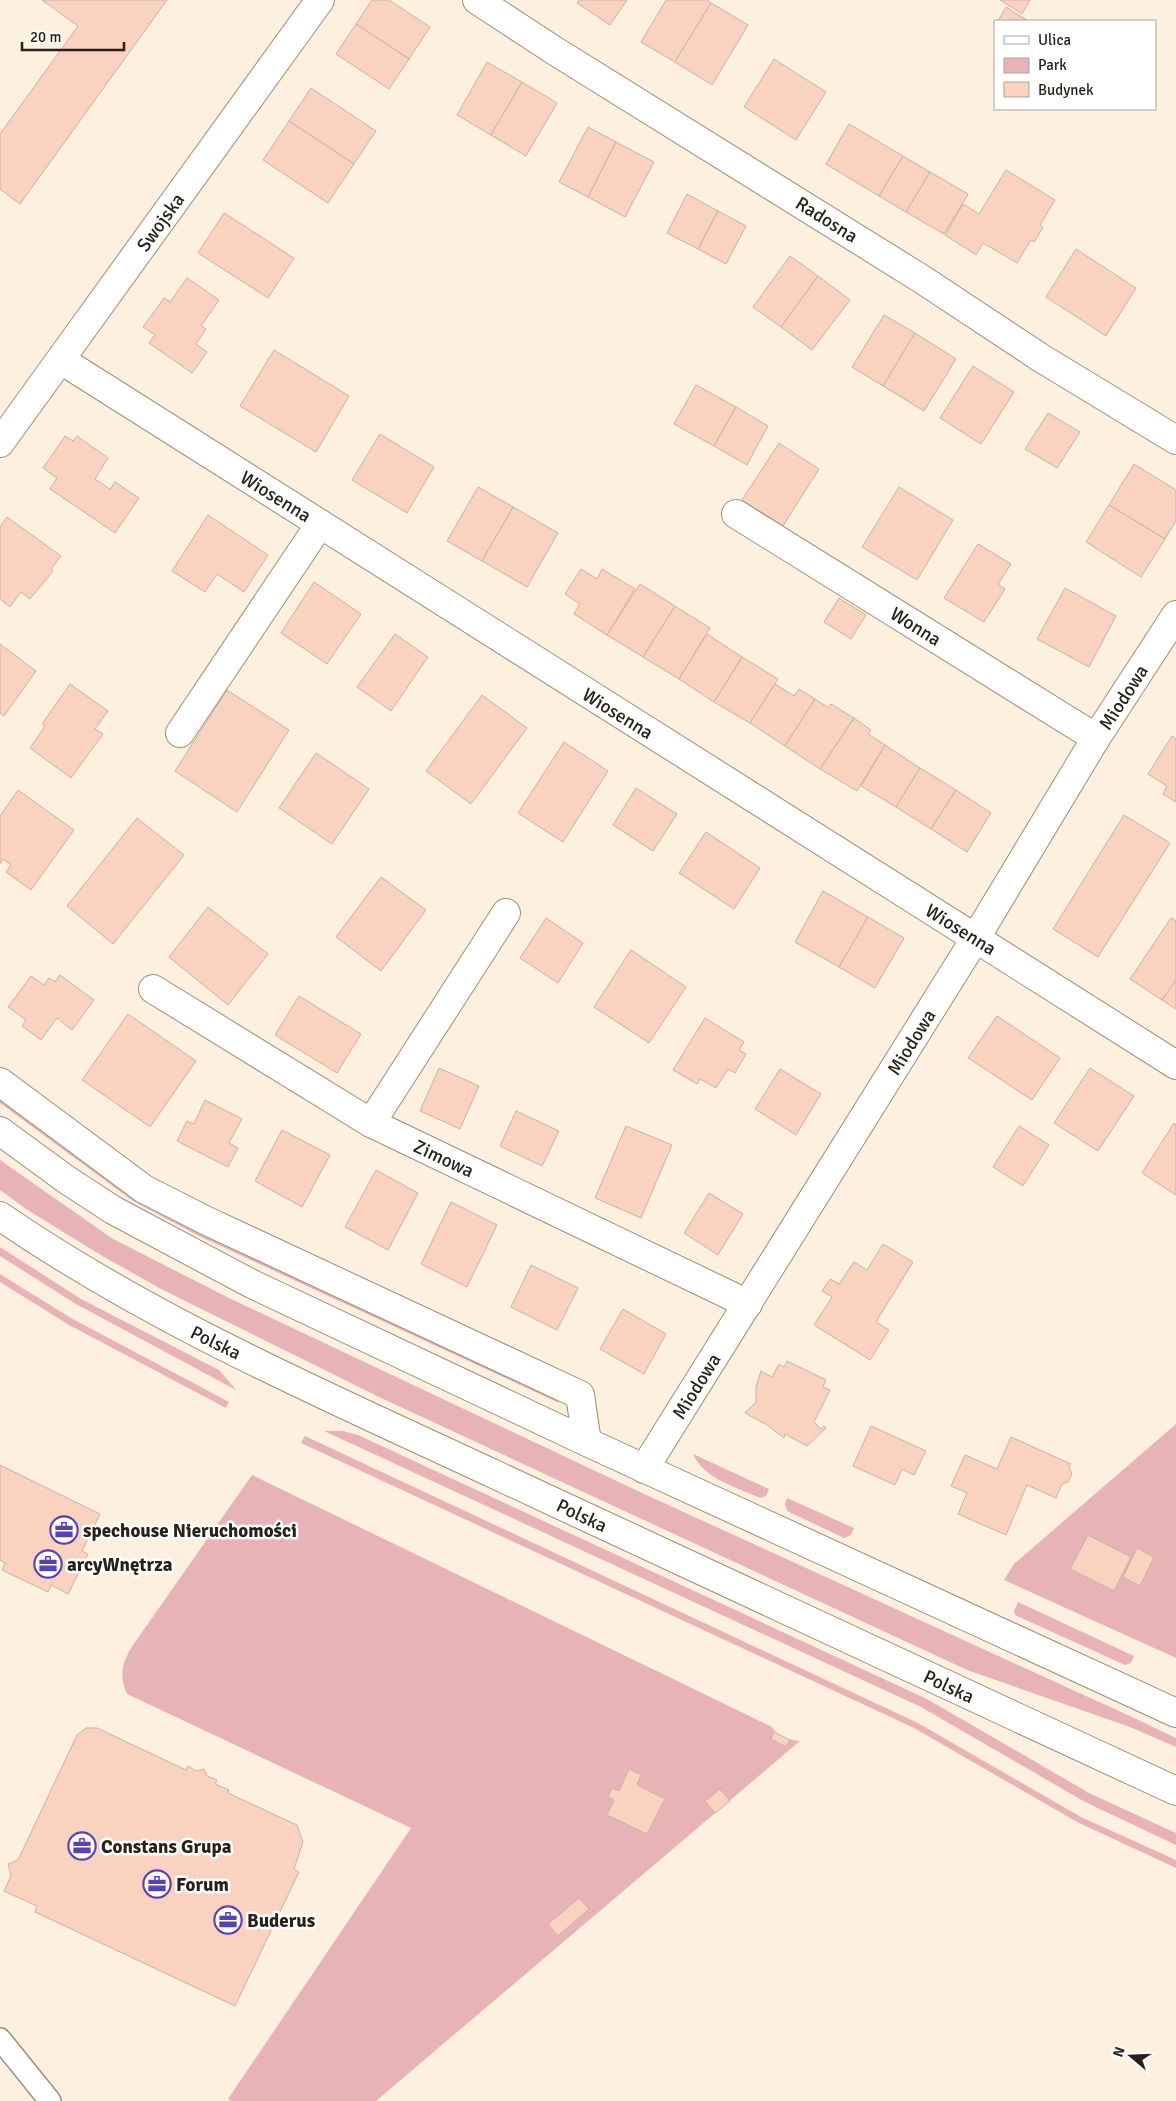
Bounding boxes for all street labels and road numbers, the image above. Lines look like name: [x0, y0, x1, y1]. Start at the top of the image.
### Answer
street label: Swojska: [132, 189, 190, 256]
street label: Radosna: [791, 191, 862, 248]
street label: Wiosenna: [235, 466, 315, 528]
street label: Wonna: [886, 602, 945, 652]
street label: Miodowa: [1094, 660, 1154, 735]
street label: Wiosenna: [577, 683, 657, 745]
street label: Wiosenna: [920, 899, 1000, 961]
street label: Miodowa: [882, 1005, 941, 1080]
street label: Zimowa: [410, 1135, 478, 1183]
street label: Polska: [186, 1320, 245, 1365]
street label: Miodowa: [667, 1349, 726, 1424]
street label: Polska: [552, 1494, 611, 1538]
street label: Polska: [919, 1665, 978, 1709]

